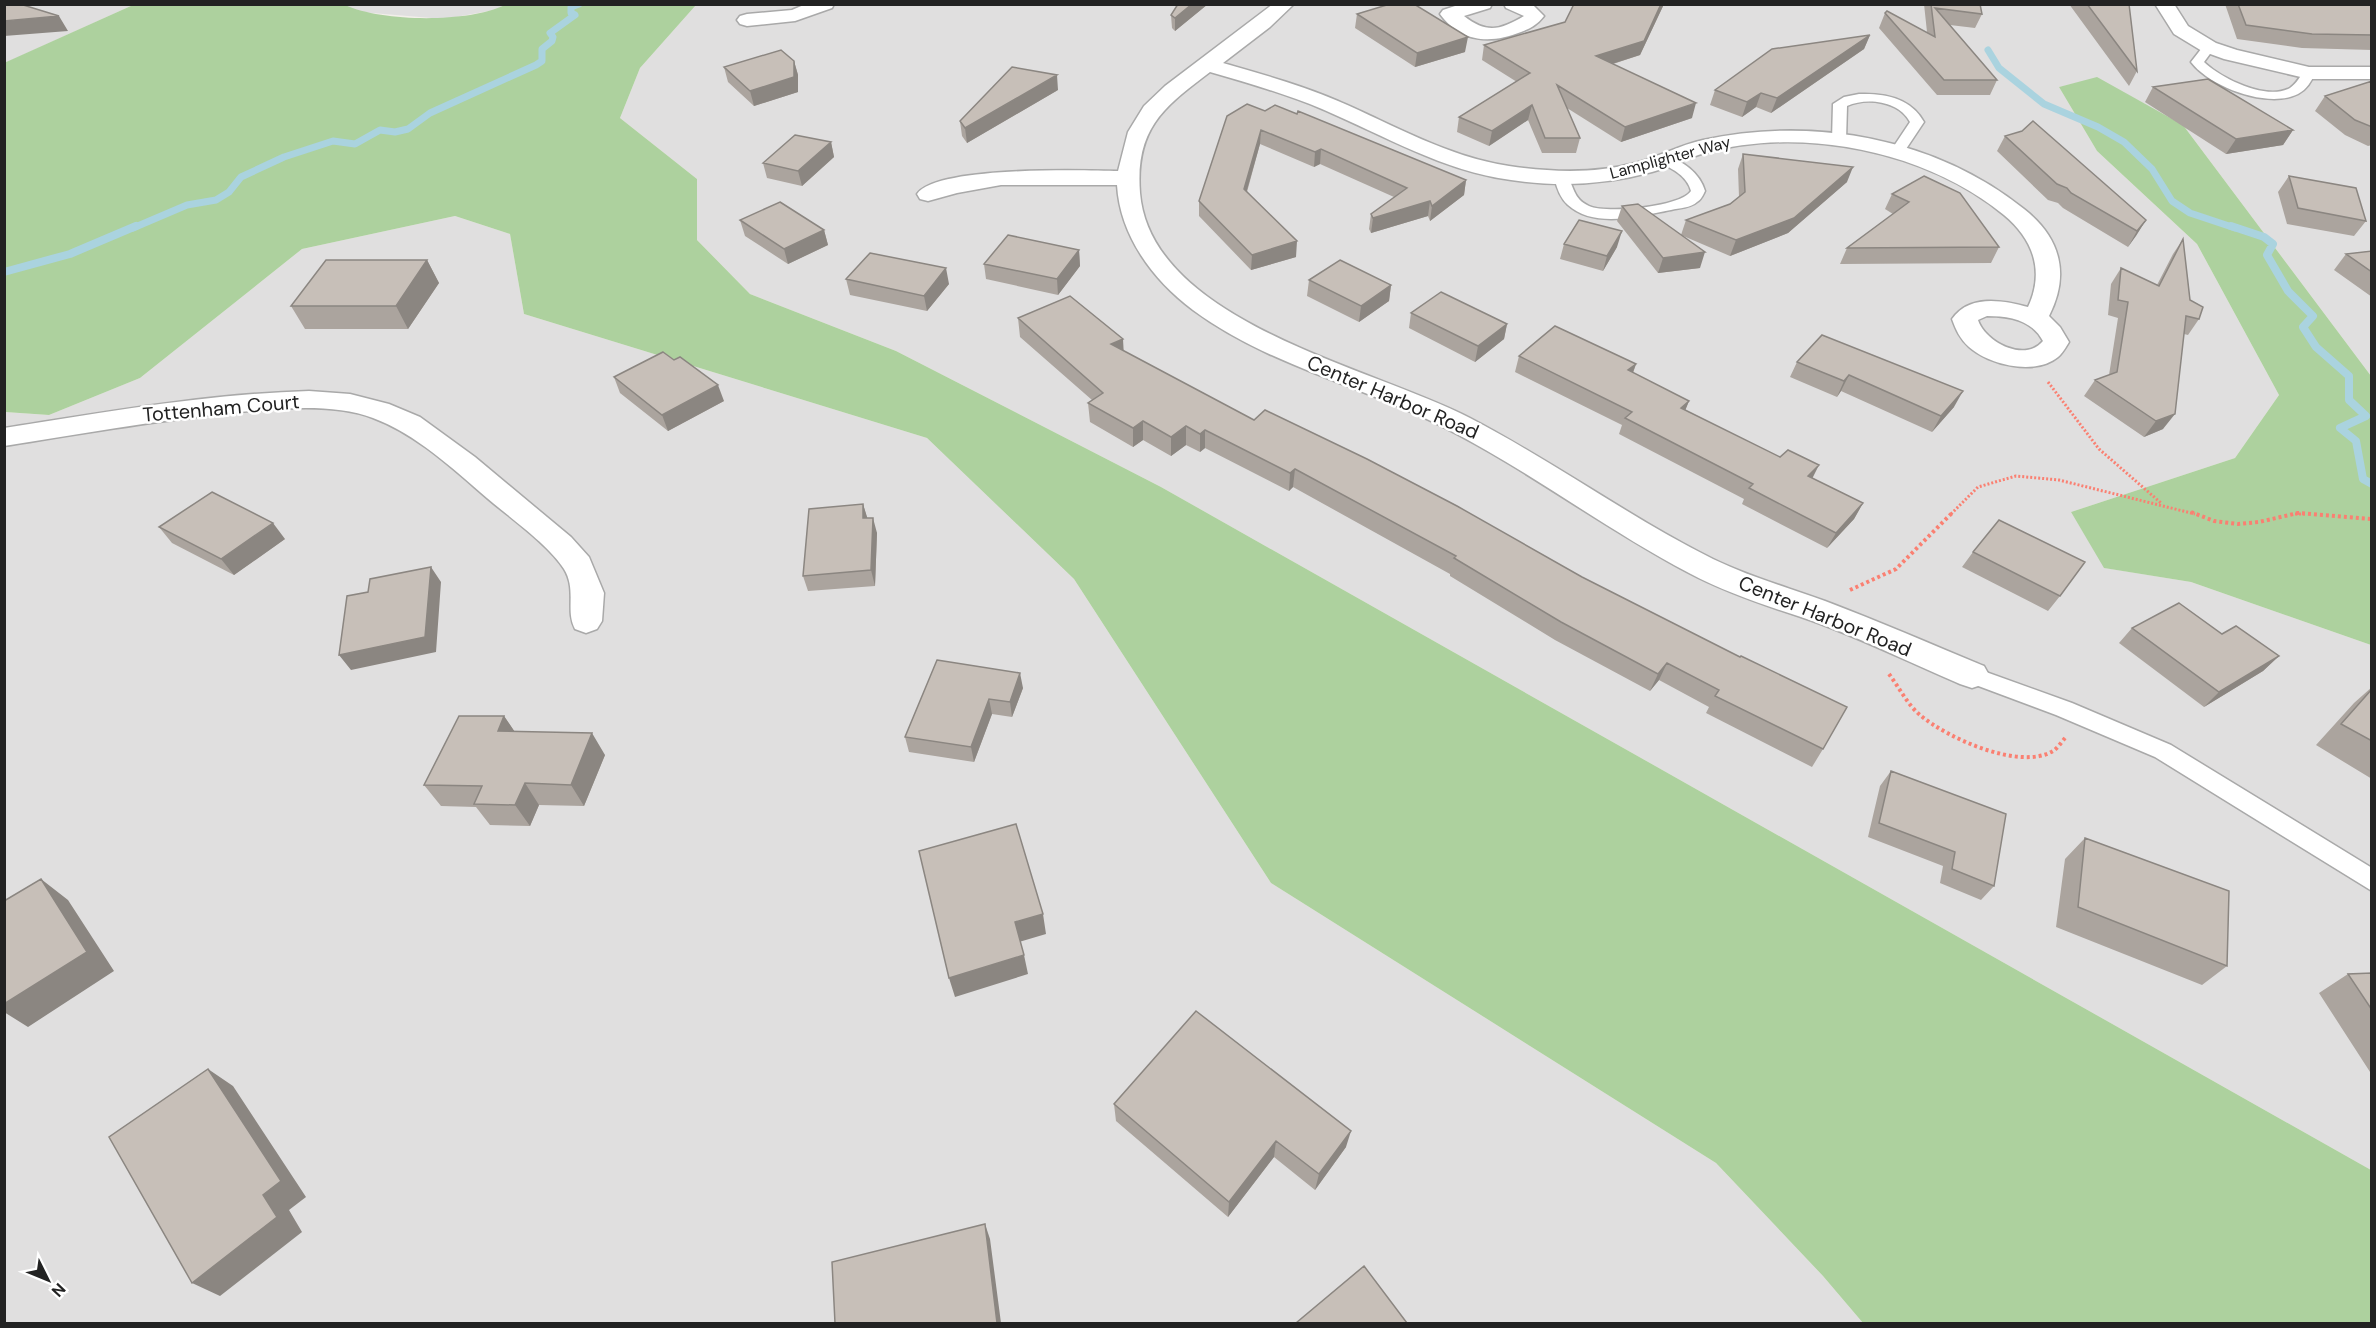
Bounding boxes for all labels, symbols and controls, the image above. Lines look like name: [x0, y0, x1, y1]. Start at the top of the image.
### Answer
street label: Lamplighter Way: [1607, 131, 1733, 184]
street label: Center Harbor Road: [1303, 349, 1483, 445]
street label: Tottenham Court: [141, 388, 301, 428]
street label: Center Harbor Road: [1735, 569, 1915, 663]
north arrow: [18, 1250, 78, 1310]
text: N: [47, 1278, 70, 1301]

